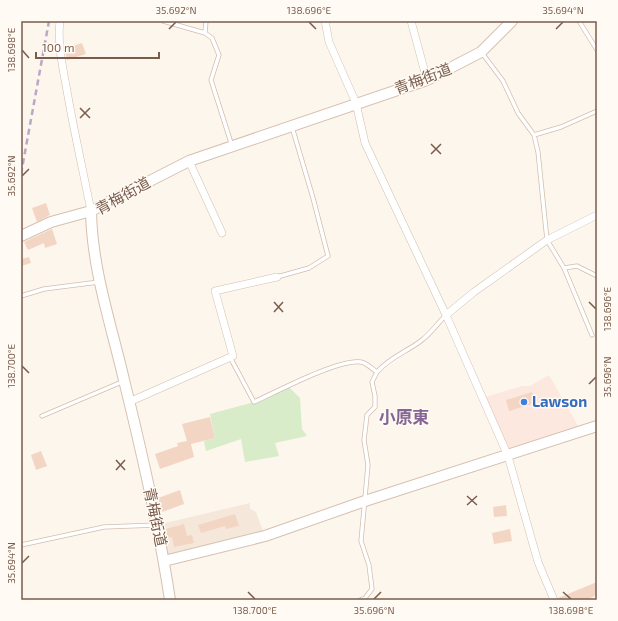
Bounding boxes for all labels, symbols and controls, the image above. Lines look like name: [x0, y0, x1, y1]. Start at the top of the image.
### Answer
text: 35.692°N: [156, 4, 196, 16]
text: 138.696°E: [287, 4, 332, 16]
text: 35.694°N: [542, 4, 584, 16]
text: 138.698°E: [5, 27, 17, 72]
scale bar: [36, 34, 159, 60]
text: 100 m: [42, 40, 74, 54]
street label: 青梅街道: [391, 59, 454, 97]
text: 35.692°N: [5, 156, 17, 196]
street label: 青梅街道: [92, 173, 153, 218]
text: 138.696°E: [601, 286, 613, 331]
text: 138.700°E: [5, 344, 17, 388]
text: 35.696°N: [601, 356, 613, 398]
place label: Lawson: [532, 392, 587, 410]
marker: Lawson: [519, 397, 529, 407]
district label: 小原東: [379, 406, 430, 426]
street label: 青梅街道: [141, 486, 171, 548]
text: 35.694°N: [5, 542, 17, 584]
text: 138.700°E: [233, 604, 277, 616]
text: 35.696°N: [353, 604, 395, 616]
text: 138.698°E: [549, 604, 594, 616]

